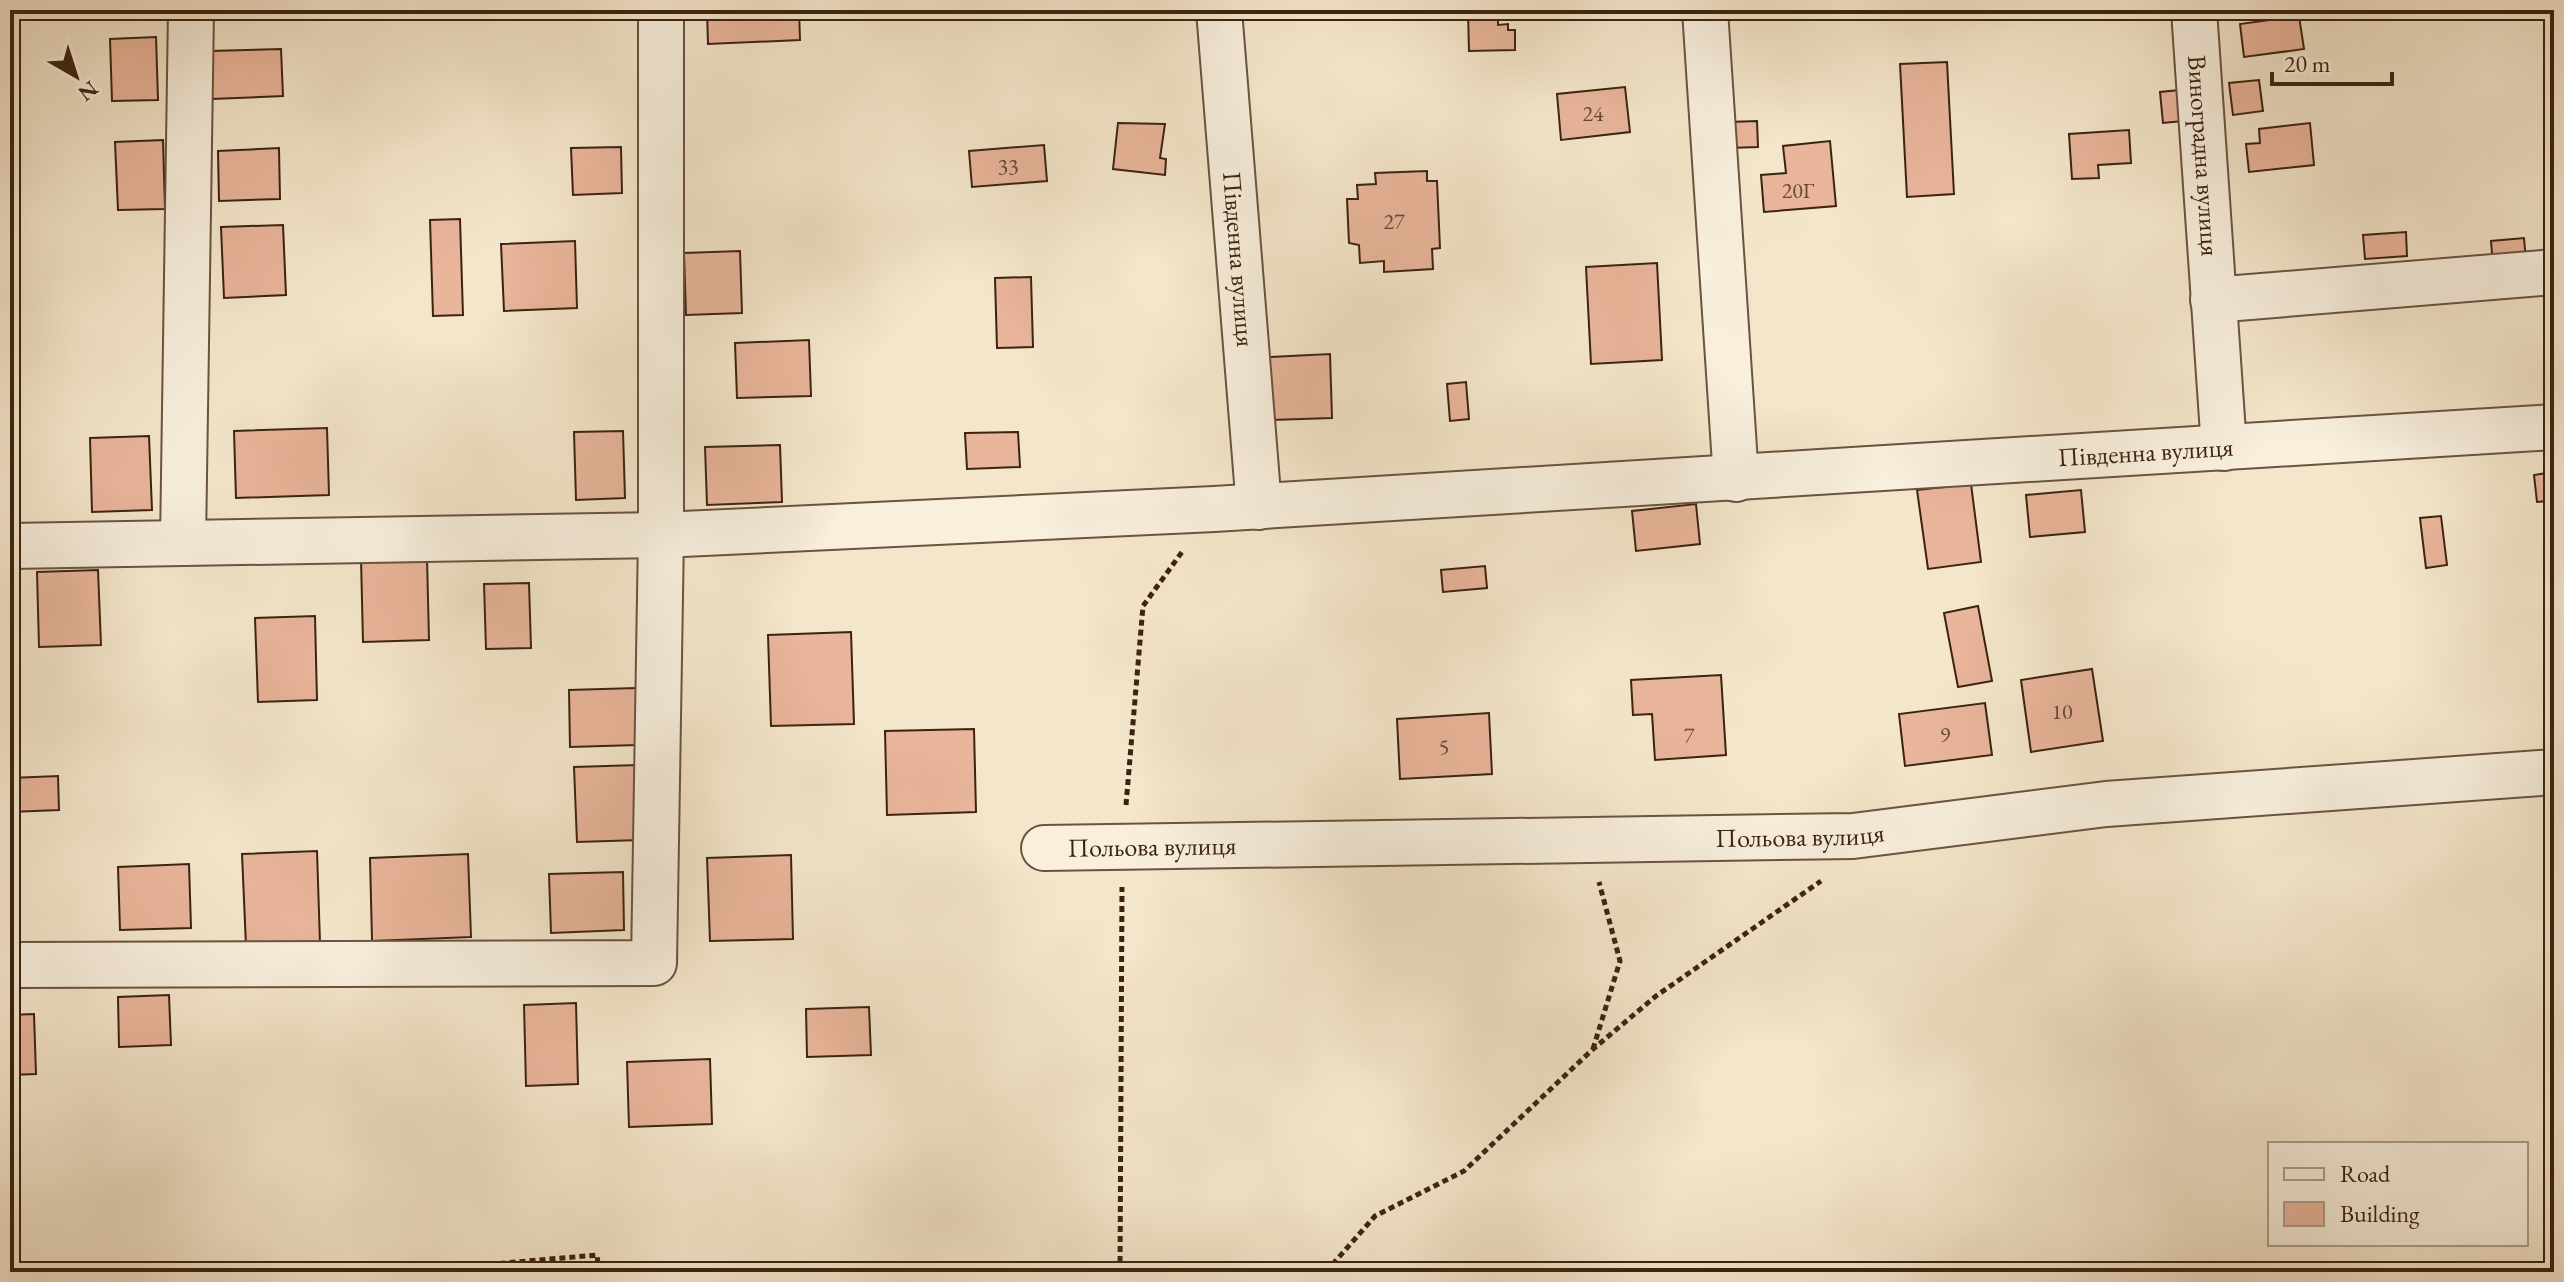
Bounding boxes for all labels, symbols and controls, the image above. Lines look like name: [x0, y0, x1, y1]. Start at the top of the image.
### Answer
north arrow: [36, 36, 116, 116]
scale bar: [2272, 36, 2392, 86]
text: 20 m: [2284, 48, 2331, 79]
street label: Виноградна вулиця: [2180, 54, 2228, 257]
text: N: [72, 74, 104, 108]
house number: 24: [1582, 99, 1604, 128]
house number: 33: [997, 152, 1019, 181]
street label: Південна вулиця: [1215, 170, 1263, 348]
house number: 20Г: [1782, 176, 1815, 205]
house number: 27: [1383, 207, 1405, 236]
street label: Південна вулиця: [2057, 430, 2234, 474]
house number: 10: [2051, 697, 2073, 726]
house number: 9: [1940, 720, 1951, 749]
house number: 7: [1684, 721, 1695, 750]
house number: 5: [1439, 732, 1449, 761]
street label: Польова вулиця: [1715, 815, 1886, 855]
street label: Польова вулиця: [1067, 828, 1237, 865]
legend: [2268, 1142, 2528, 1246]
text: Road: [2340, 1158, 2391, 1189]
text: Building: [2340, 1198, 2420, 1229]

